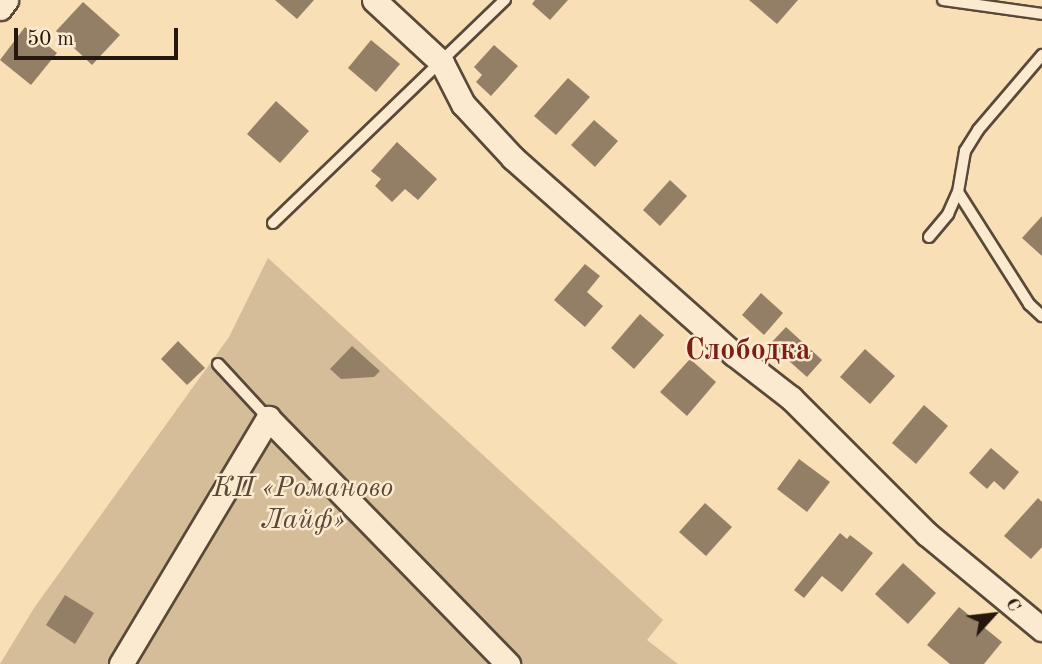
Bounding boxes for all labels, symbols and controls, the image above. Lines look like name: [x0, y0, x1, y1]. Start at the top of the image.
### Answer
scale bar: [18, 14, 182, 58]
text: 50 m: [27, 29, 74, 50]
district label: Слободка: [685, 333, 811, 369]
park label: КП «Романово Лайф»: [213, 472, 393, 538]
north arrow: [958, 580, 1028, 650]
text: С: [1001, 595, 1023, 615]

